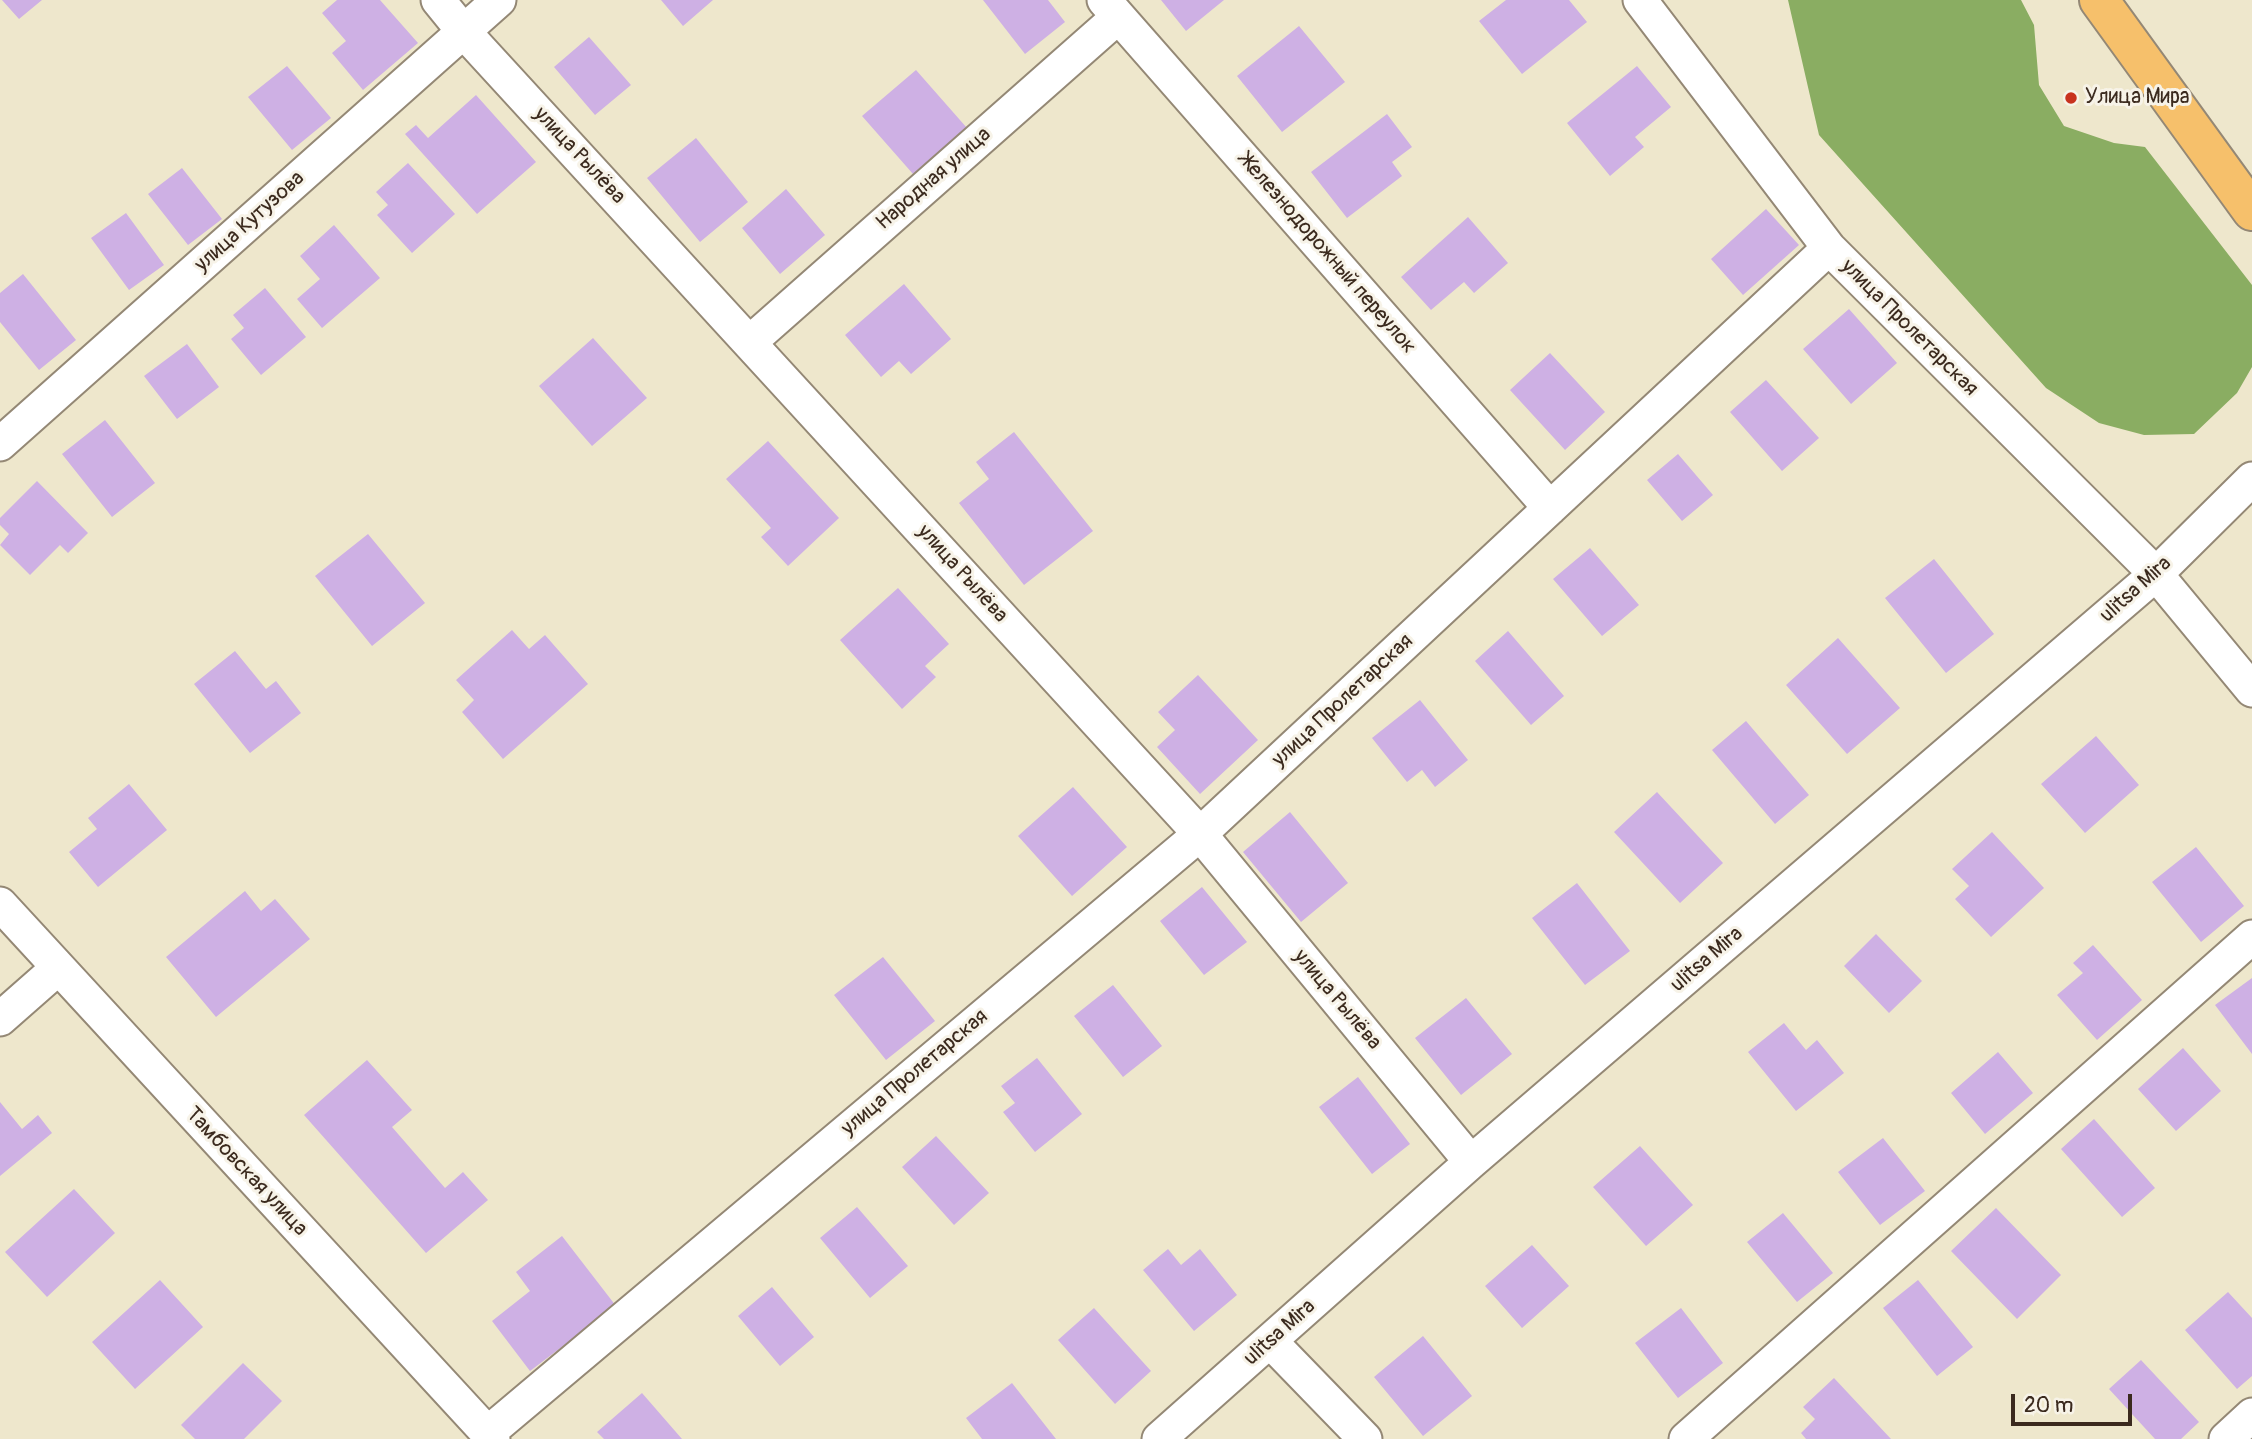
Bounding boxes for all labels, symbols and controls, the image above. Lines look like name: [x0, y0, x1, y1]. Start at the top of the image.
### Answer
place label: Улица Мира: [2085, 85, 2190, 111]
marker: Улица Мира: [2063, 90, 2079, 106]
street label: улица Рылёва: [528, 102, 630, 210]
street label: Народная улица: [871, 122, 997, 236]
street label: Железнодорожный переулок: [1233, 149, 1421, 359]
street label: улица Кутузова: [190, 166, 310, 278]
street label: улица Пролетарская: [1835, 254, 1983, 402]
street label: улица Рылёва: [911, 520, 1013, 628]
street label: ulitsa Mira: [2095, 551, 2177, 629]
street label: улица Пролетарская: [1267, 629, 1419, 773]
street label: ulitsa Mira: [1666, 922, 1748, 998]
street label: улица Рылёва: [1288, 945, 1386, 1055]
street label: улица Пролетарская: [837, 1004, 993, 1142]
street label: Тамбовская улица: [180, 1102, 312, 1242]
street label: ulitsa Mira: [1239, 1294, 1321, 1372]
scale bar: [2014, 1380, 2135, 1424]
text: 20 m: [2024, 1392, 2073, 1419]

